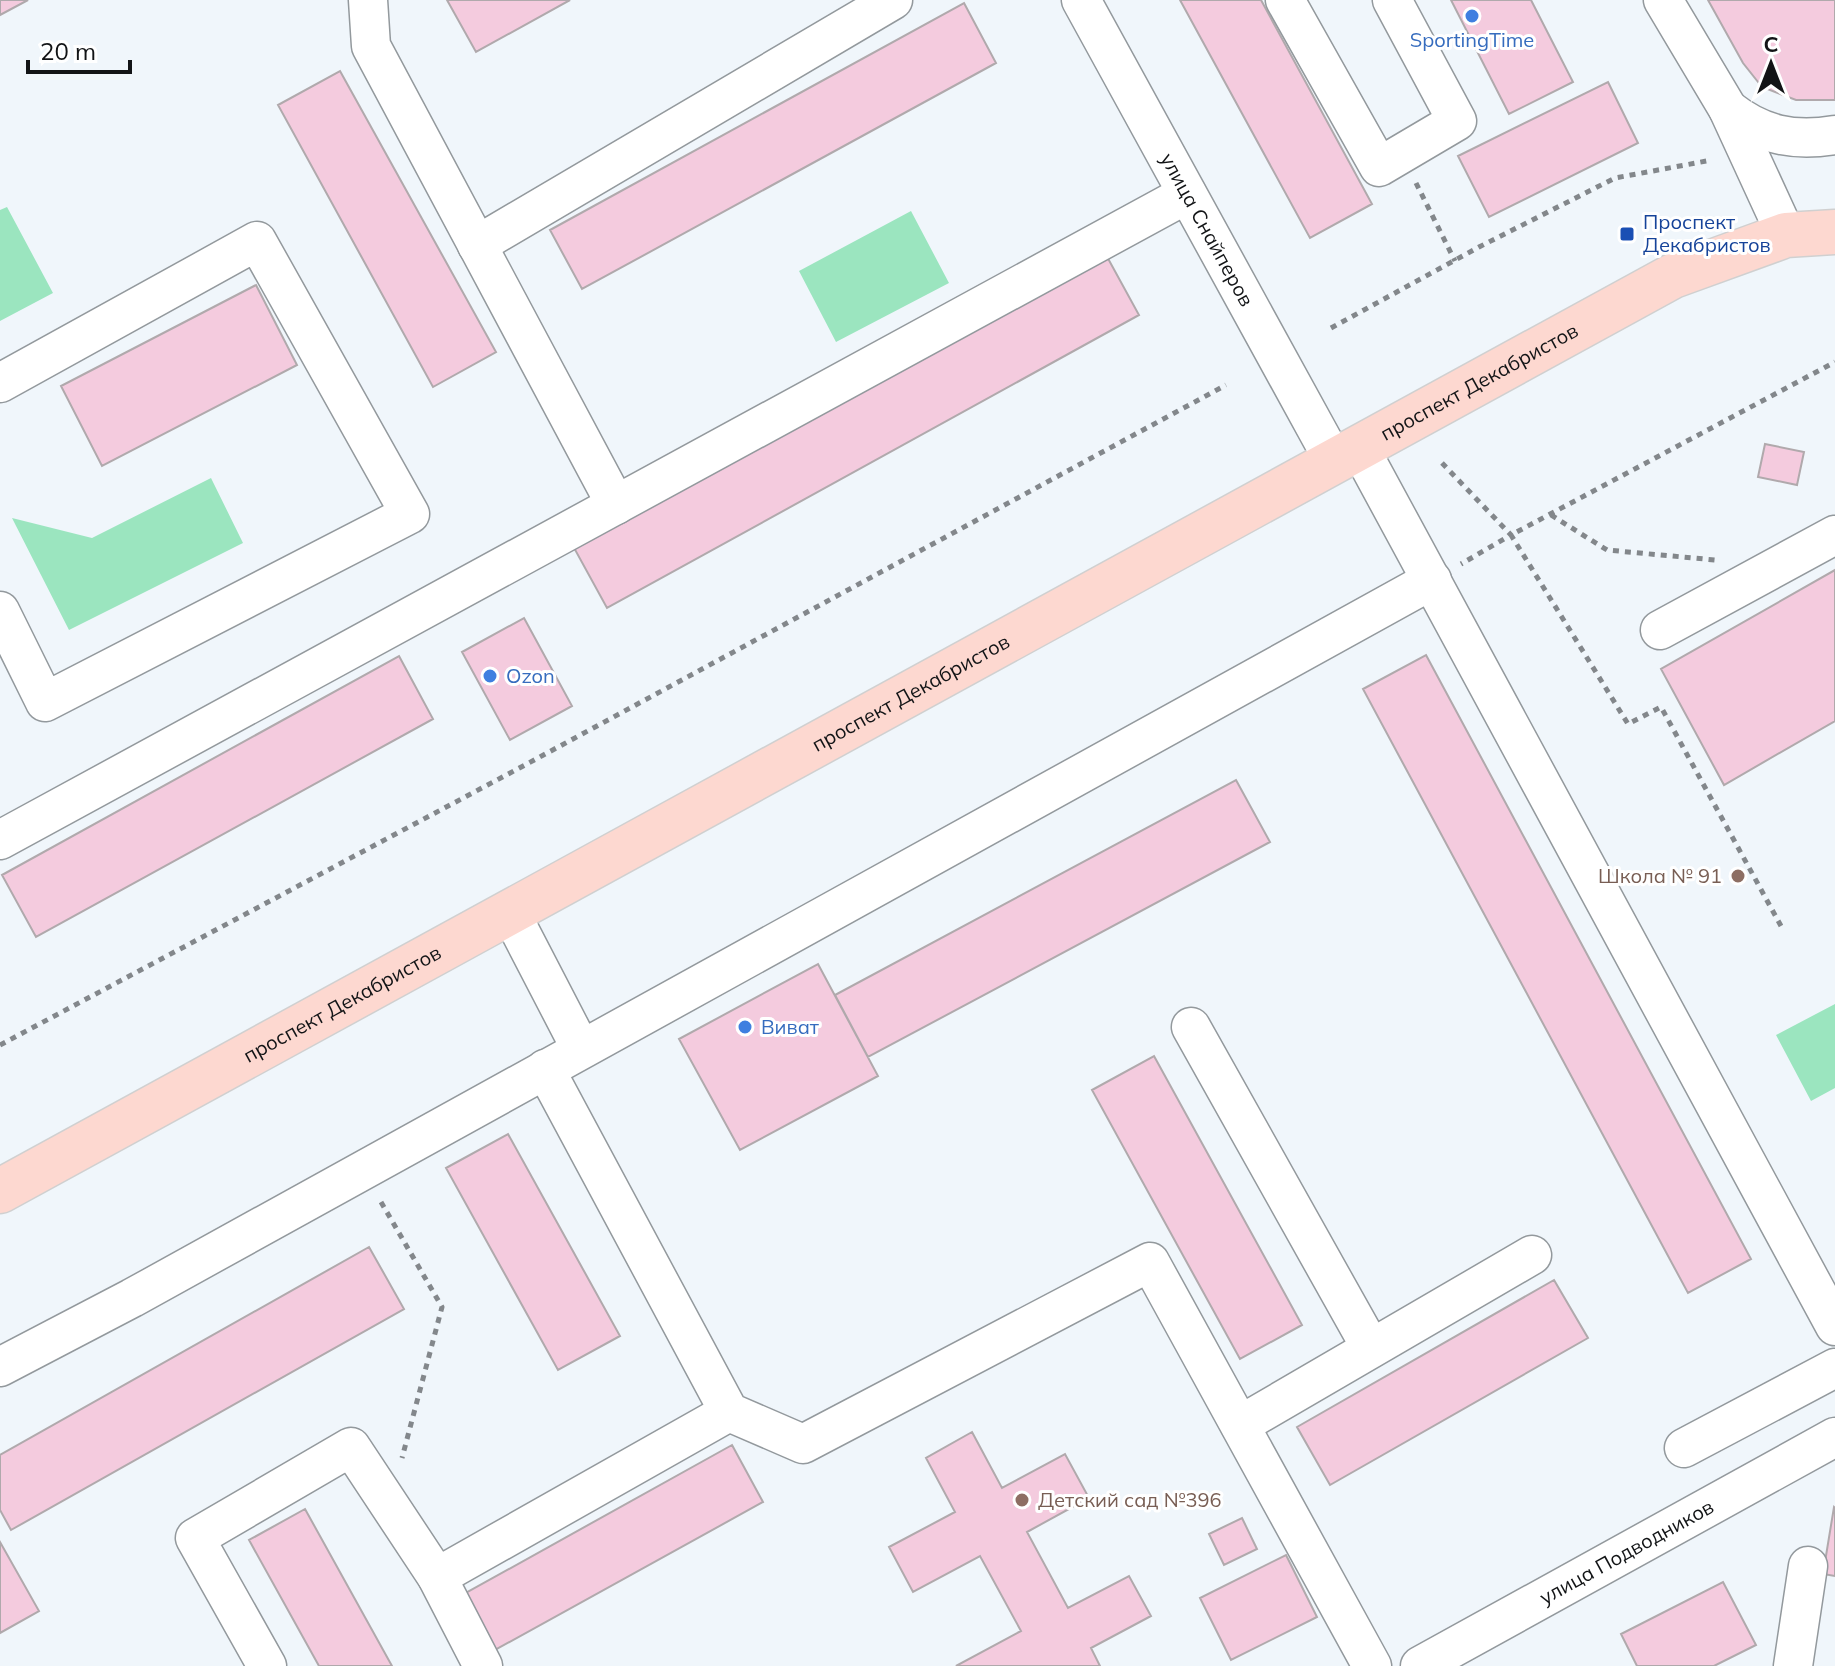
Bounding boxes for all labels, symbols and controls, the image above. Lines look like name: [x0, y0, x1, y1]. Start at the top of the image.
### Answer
marker: SportingTime: [1463, 7, 1481, 25]
scale bar: [28, 24, 130, 74]
north arrow: [1731, 24, 1811, 104]
place label: SportingTime: [1410, 27, 1534, 52]
text: С: [1763, 30, 1779, 58]
text: 20 m: [40, 36, 96, 66]
street label: улица Снайперов: [1155, 148, 1260, 311]
place label: Проспект Декабристов: [1643, 209, 1771, 257]
marker: Проспект Декабристов: [1618, 225, 1636, 243]
street label: проспект Декабристов: [1376, 317, 1582, 446]
street label: проспект Декабристов: [807, 628, 1014, 757]
place label: Ozon: [506, 663, 555, 688]
marker: Ozon: [481, 667, 499, 685]
place label: Школа № 91: [1598, 863, 1722, 888]
marker: Школа № 91: [1729, 867, 1747, 885]
street label: проспект Декабристов: [239, 939, 445, 1068]
place label: Виват: [761, 1014, 820, 1039]
marker: Виват: [736, 1018, 754, 1036]
place label: Детский сад №396: [1038, 1487, 1221, 1512]
marker: Детский сад №396: [1013, 1491, 1031, 1509]
street label: улица Подводников: [1535, 1493, 1718, 1610]

